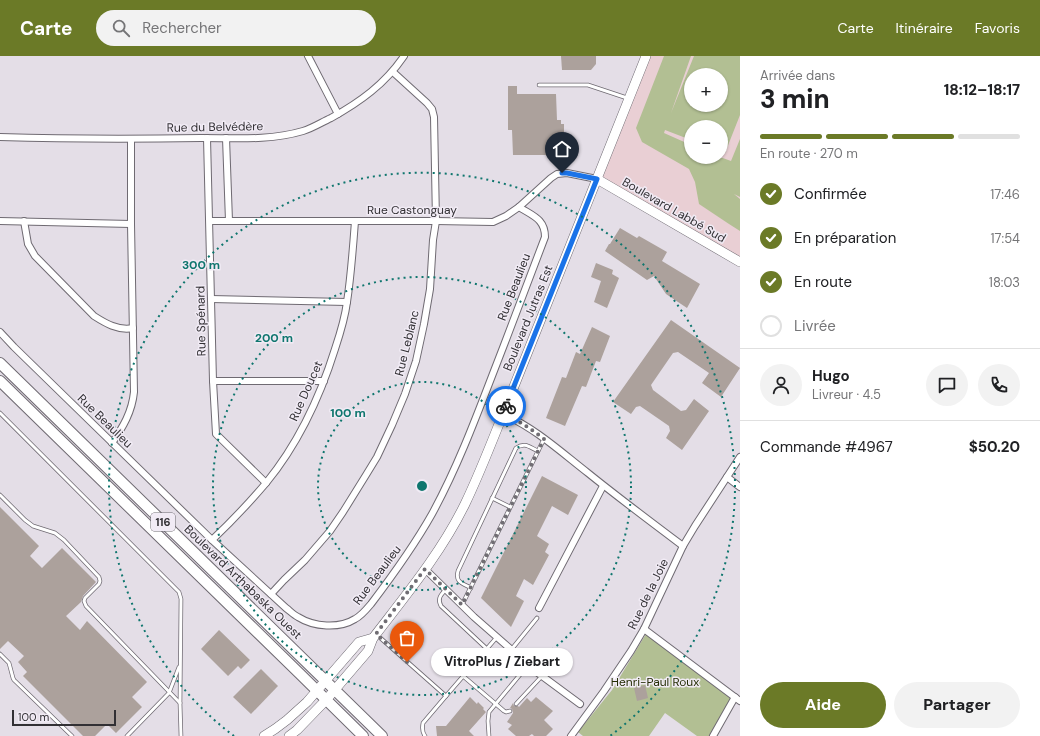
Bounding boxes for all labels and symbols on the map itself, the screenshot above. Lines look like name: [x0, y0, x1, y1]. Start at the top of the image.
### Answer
street label: Rue du Belvédère: [167, 118, 264, 136]
pin: [545, 132, 579, 173]
street label: Boulevard Labbé Sud: [619, 174, 729, 246]
street label: Rue Castonguay: [367, 202, 457, 218]
street label: Rue Beaulieu: [494, 251, 534, 323]
text: 300 m: [182, 257, 220, 273]
street label: Boulevard Jutras Est: [499, 262, 557, 373]
street label: Rue Spénard: [192, 286, 210, 356]
street label: Rue Leblanc: [391, 308, 423, 378]
text: 200 m: [255, 330, 293, 346]
street label: Rue Doucet: [286, 358, 327, 424]
courier: [486, 386, 526, 426]
street label: Rue Beaulieu: [74, 391, 136, 451]
text: 100 m: [330, 405, 366, 421]
centre of rings: [415, 479, 429, 493]
road number: 116: [151, 513, 175, 531]
street label: Boulevard Arthabaska Ouest: [181, 521, 305, 643]
street label: Rue Beaulieu: [349, 542, 405, 608]
street label: Rue de la Joie: [624, 556, 672, 632]
pin: [390, 621, 424, 662]
callout: VitroPlus / Ziebart: [431, 648, 573, 676]
park label: Henri-Paul Roux: [611, 674, 699, 690]
scale bar: [12, 708, 116, 727]

